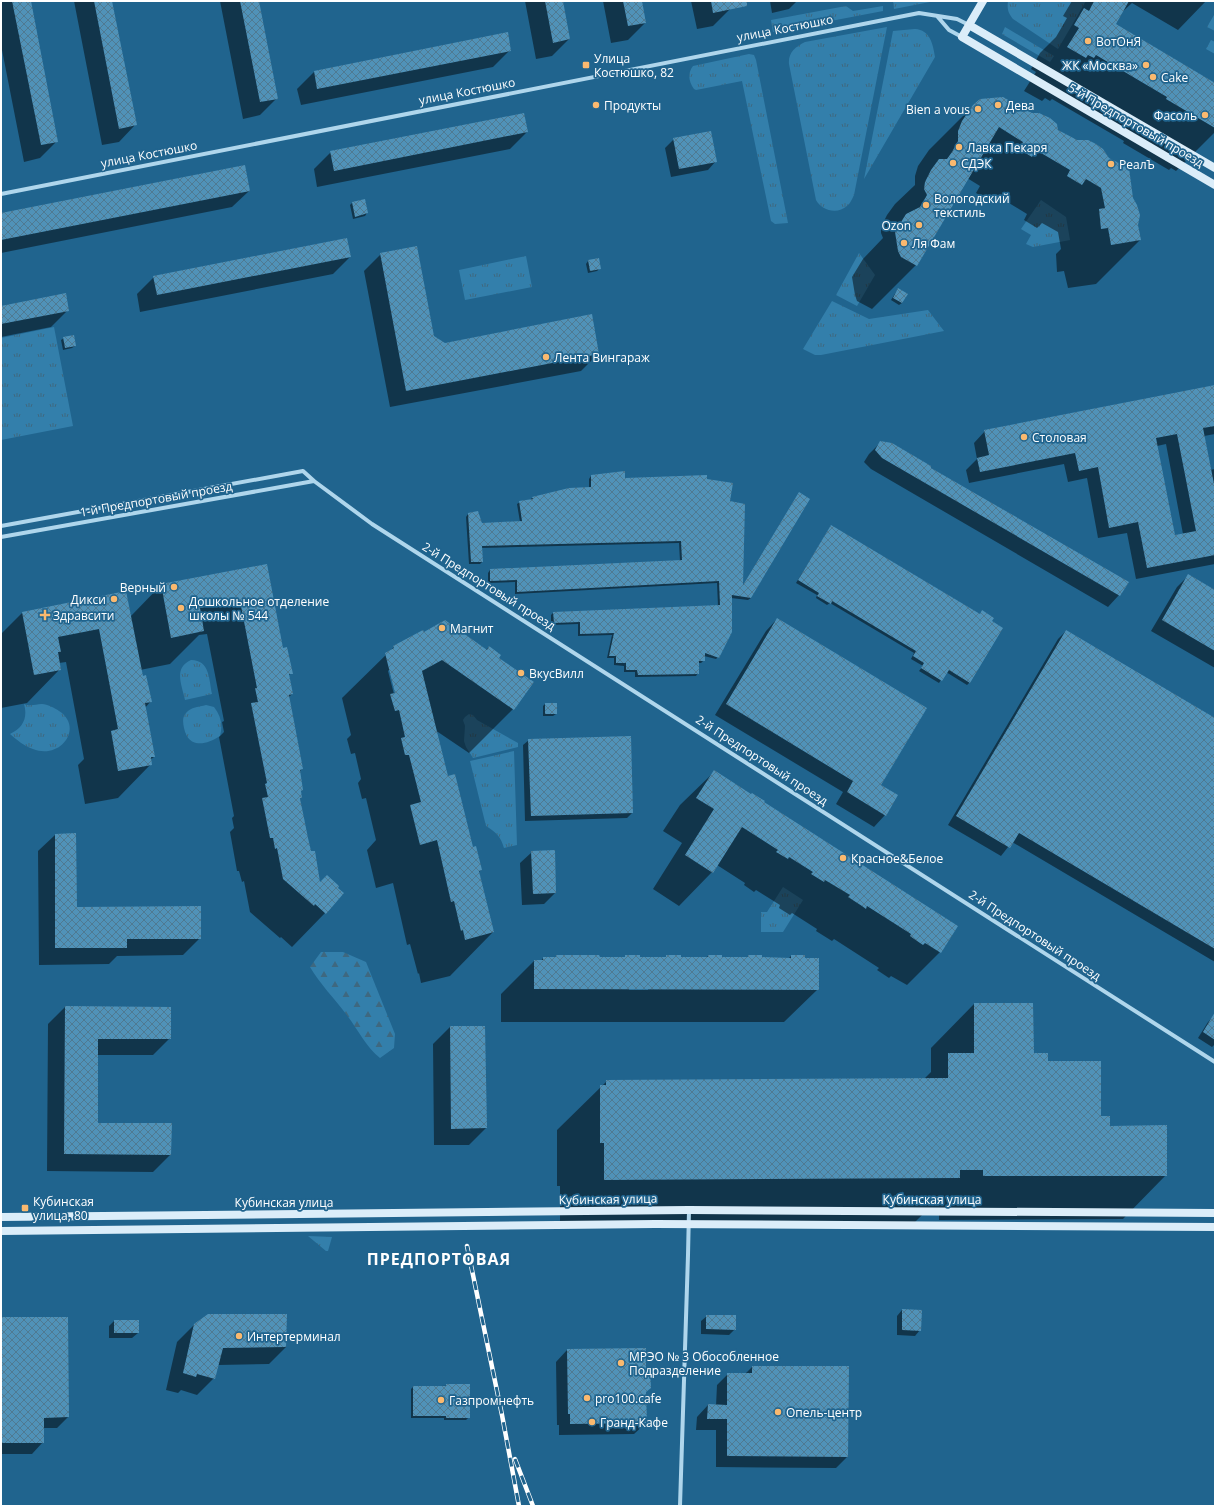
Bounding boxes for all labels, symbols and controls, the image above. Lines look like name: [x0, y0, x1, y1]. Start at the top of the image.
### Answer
street label: улица Костюшко: [735, 10, 835, 46]
place label: ВотОнЯ: [1096, 33, 1141, 50]
marker: ВотОнЯ: [1083, 36, 1093, 46]
place label: Улица Костюшко, 82: [594, 50, 674, 81]
place label: ЖК «Москва»: [1062, 57, 1138, 74]
marker: Улица Костюшко, 82: [581, 60, 591, 70]
marker: ЖК «Москва»: [1141, 60, 1151, 70]
place label: Cake: [1161, 69, 1189, 86]
marker: Cake: [1148, 72, 1158, 82]
street label: улица Костюшко: [417, 73, 517, 109]
street label: 5-й Предпортовый проезд: [1065, 79, 1207, 171]
place label: Продукты: [604, 97, 661, 114]
place label: Дева: [1006, 97, 1035, 114]
marker: Продукты: [591, 100, 601, 110]
marker: Дева: [993, 100, 1003, 110]
place label: Bien a vous: [906, 101, 970, 118]
marker: Bien a vous: [973, 104, 983, 114]
place label: Фасоль: [1154, 107, 1197, 124]
marker: Фасоль: [1200, 110, 1210, 120]
street label: улица Костюшко: [99, 136, 199, 172]
place label: Лавка Пекаря: [967, 139, 1047, 156]
marker: Лавка Пекаря: [954, 142, 964, 152]
place label: СДЭК: [961, 155, 992, 172]
place label: РеалЪ: [1119, 156, 1155, 173]
marker: СДЭК: [948, 158, 958, 168]
marker: РеалЪ: [1106, 159, 1116, 169]
place label: Вологодский текстиль: [934, 190, 1010, 221]
marker: Вологодский текстиль: [921, 200, 931, 210]
place label: Ozon: [881, 217, 911, 234]
marker: Ozon: [914, 220, 924, 230]
place label: Ля Фам: [912, 235, 955, 252]
marker: Ля Фам: [899, 238, 909, 248]
place label: Лента Вингараж: [554, 349, 650, 366]
marker: Лента Вингараж: [541, 352, 551, 362]
place label: Столовая: [1032, 429, 1087, 446]
marker: Столовая: [1019, 432, 1029, 442]
street label: 1-й Предпортовый проезд: [79, 477, 234, 521]
street label: 2-й Предпортовый проезд: [419, 538, 559, 634]
place label: Верный: [120, 579, 166, 596]
marker: Верный: [169, 582, 179, 592]
place label: Дикси: [71, 591, 106, 608]
place label: Дошкольное отделение школы № 544: [189, 593, 329, 624]
marker: Дикси: [109, 594, 119, 604]
marker: Дошкольное отделение школы № 544: [176, 603, 186, 613]
place label: Здравсити: [53, 607, 114, 624]
marker: Здравсити: [40, 610, 50, 620]
place label: Магнит: [450, 620, 494, 637]
marker: Магнит: [437, 623, 447, 633]
place label: ВкусВилл: [529, 665, 584, 682]
marker: ВкусВилл: [516, 668, 526, 678]
street label: 2-й Предпортовый проезд: [693, 711, 831, 809]
place label: Красное&Белое: [851, 850, 944, 867]
marker: Красное&Белое: [838, 853, 848, 863]
street label: 2-й Предпортовый проезд: [966, 886, 1104, 984]
street label: Кубинская улица: [558, 1190, 658, 1208]
street label: Кубинская улица: [883, 1191, 981, 1208]
place label: Кубинская улица, 80: [33, 1193, 94, 1224]
street label: Кубинская улица: [235, 1194, 333, 1211]
marker: Кубинская улица, 80: [20, 1203, 30, 1213]
district label: ПРЕДПОРТОВАЯ: [367, 1248, 511, 1270]
place label: Интертерминал: [247, 1328, 341, 1345]
marker: Интертерминал: [234, 1331, 244, 1341]
place label: МРЭО № 3 Обособленное Подразделение: [629, 1348, 779, 1379]
marker: МРЭО № 3 Обособленное Подразделение: [616, 1358, 626, 1368]
place label: pro100.cafe: [595, 1390, 662, 1407]
place label: Газпромнефть: [449, 1392, 534, 1409]
marker: pro100.cafe: [582, 1393, 592, 1403]
marker: Газпромнефть: [436, 1395, 446, 1405]
place label: Опель-центр: [786, 1404, 862, 1421]
marker: Опель-центр: [773, 1407, 783, 1417]
place label: Гранд-Кафе: [600, 1414, 668, 1431]
marker: Гранд-Кафе: [587, 1417, 597, 1427]

